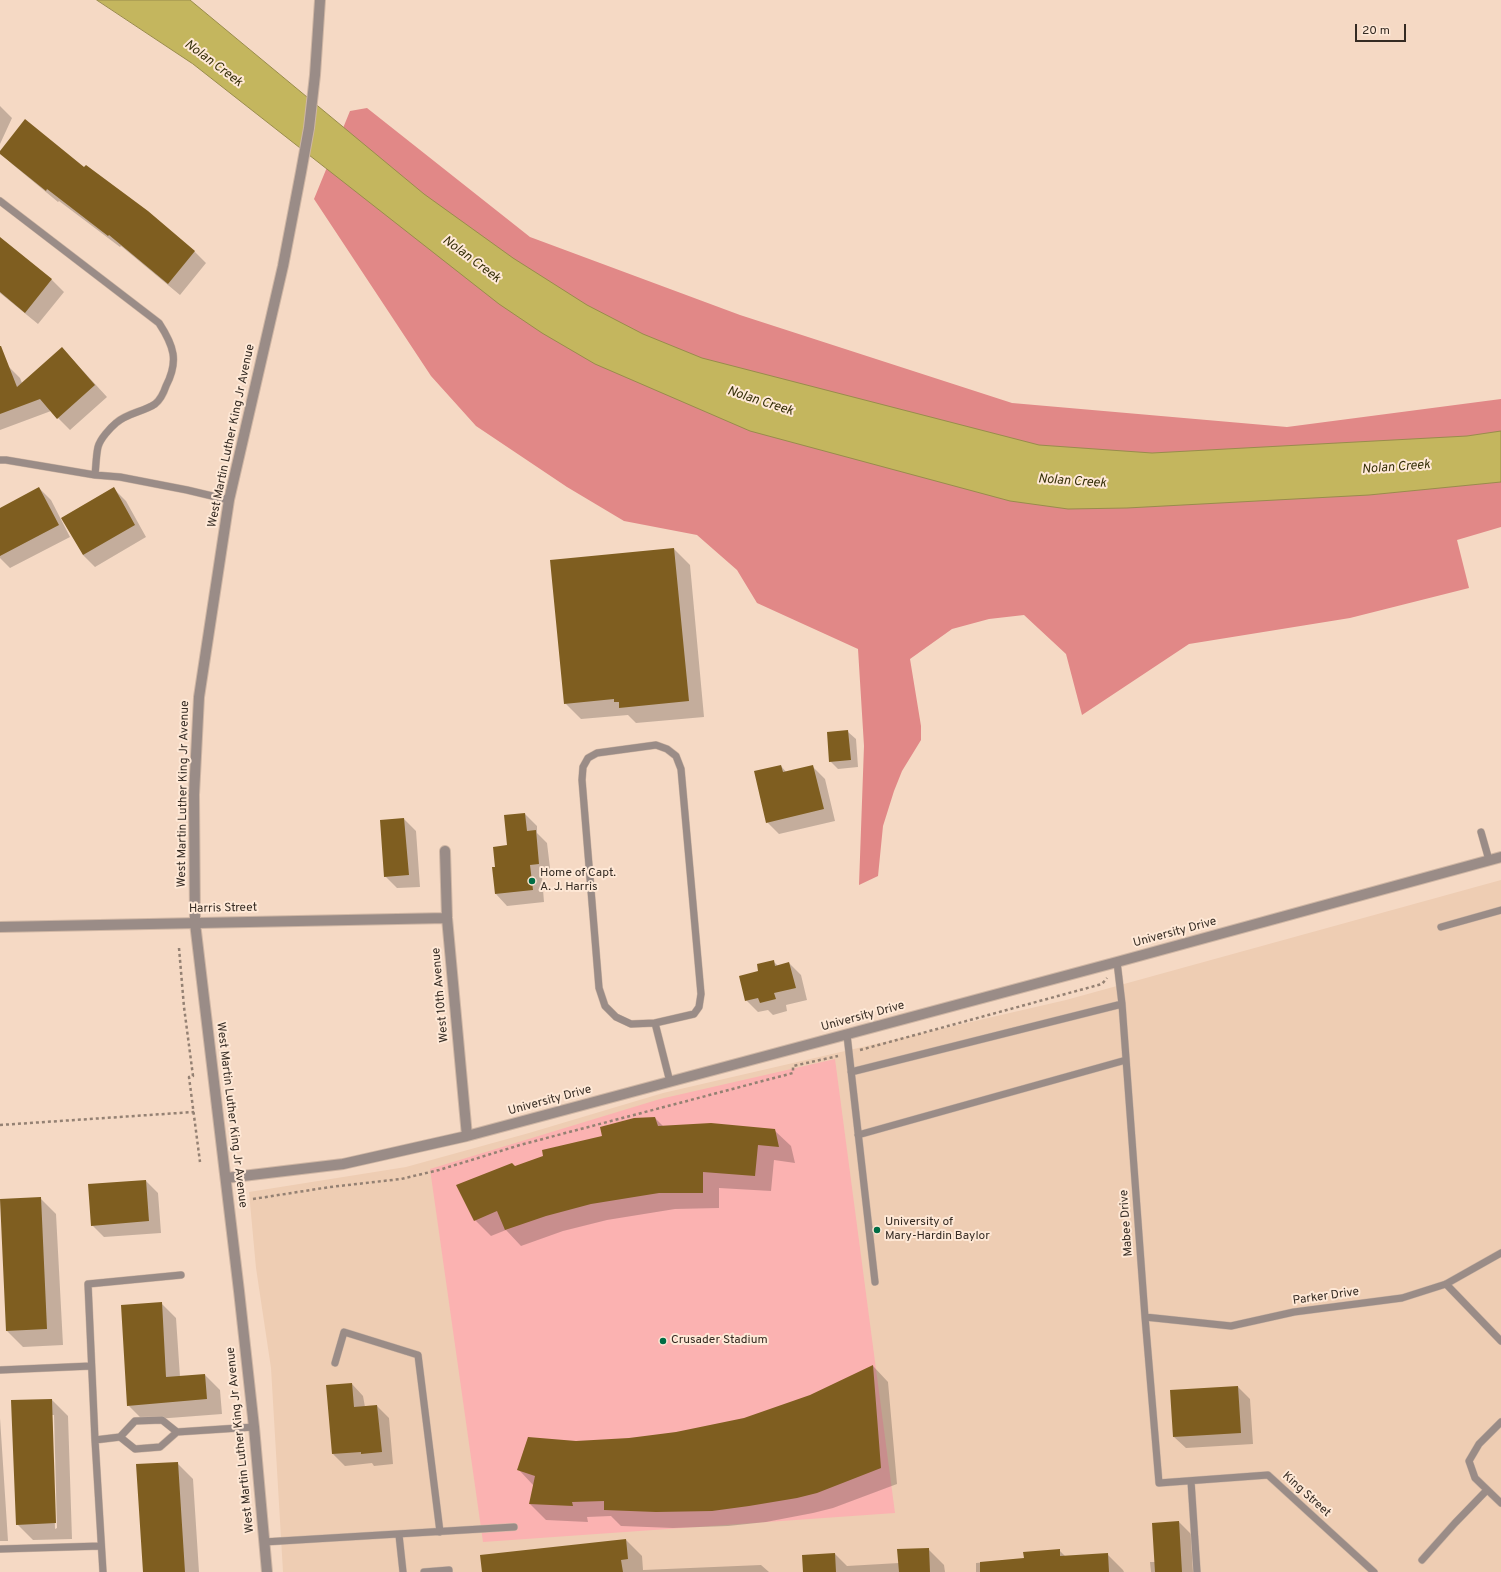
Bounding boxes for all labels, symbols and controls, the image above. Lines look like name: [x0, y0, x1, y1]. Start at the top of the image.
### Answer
scale bar: [1357, 16, 1408, 42]
text: 20 m: [1362, 23, 1390, 39]
water label: Nolan Creek: [181, 37, 245, 91]
water label: Nolan Creek: [439, 233, 503, 287]
street label: West Martin Luther King Jr Avenue: [206, 343, 258, 529]
water label: Nolan Creek: [725, 384, 795, 420]
water label: Nolan Creek: [1361, 458, 1431, 478]
water label: Nolan Creek: [1037, 472, 1107, 492]
street label: West Martin Luther King Jr Avenue: [175, 700, 193, 888]
place label: Home of Capt. A. J. Harris: [540, 867, 616, 895]
marker: Home of Capt. A. J. Harris: [527, 876, 537, 886]
street label: Harris Street: [189, 901, 257, 917]
street label: University Drive: [1132, 915, 1218, 951]
street label: West 10th Avenue: [430, 947, 452, 1043]
street label: University Drive: [820, 999, 906, 1035]
street label: West Martin Luther King Jr Avenue: [212, 1021, 250, 1209]
street label: University Drive: [507, 1083, 593, 1119]
street label: Mabee Drive: [1117, 1189, 1137, 1257]
place label: University of Mary-Hardin Baylor: [885, 1216, 990, 1244]
marker: University of Mary-Hardin Baylor: [872, 1225, 882, 1235]
street label: Parker Drive: [1292, 1285, 1360, 1309]
place label: Crusader Stadium: [671, 1334, 768, 1348]
marker: Crusader Stadium: [658, 1336, 668, 1346]
street label: West Martin Luther King Jr Avenue: [224, 1346, 258, 1534]
street label: King Street: [1279, 1469, 1333, 1521]

